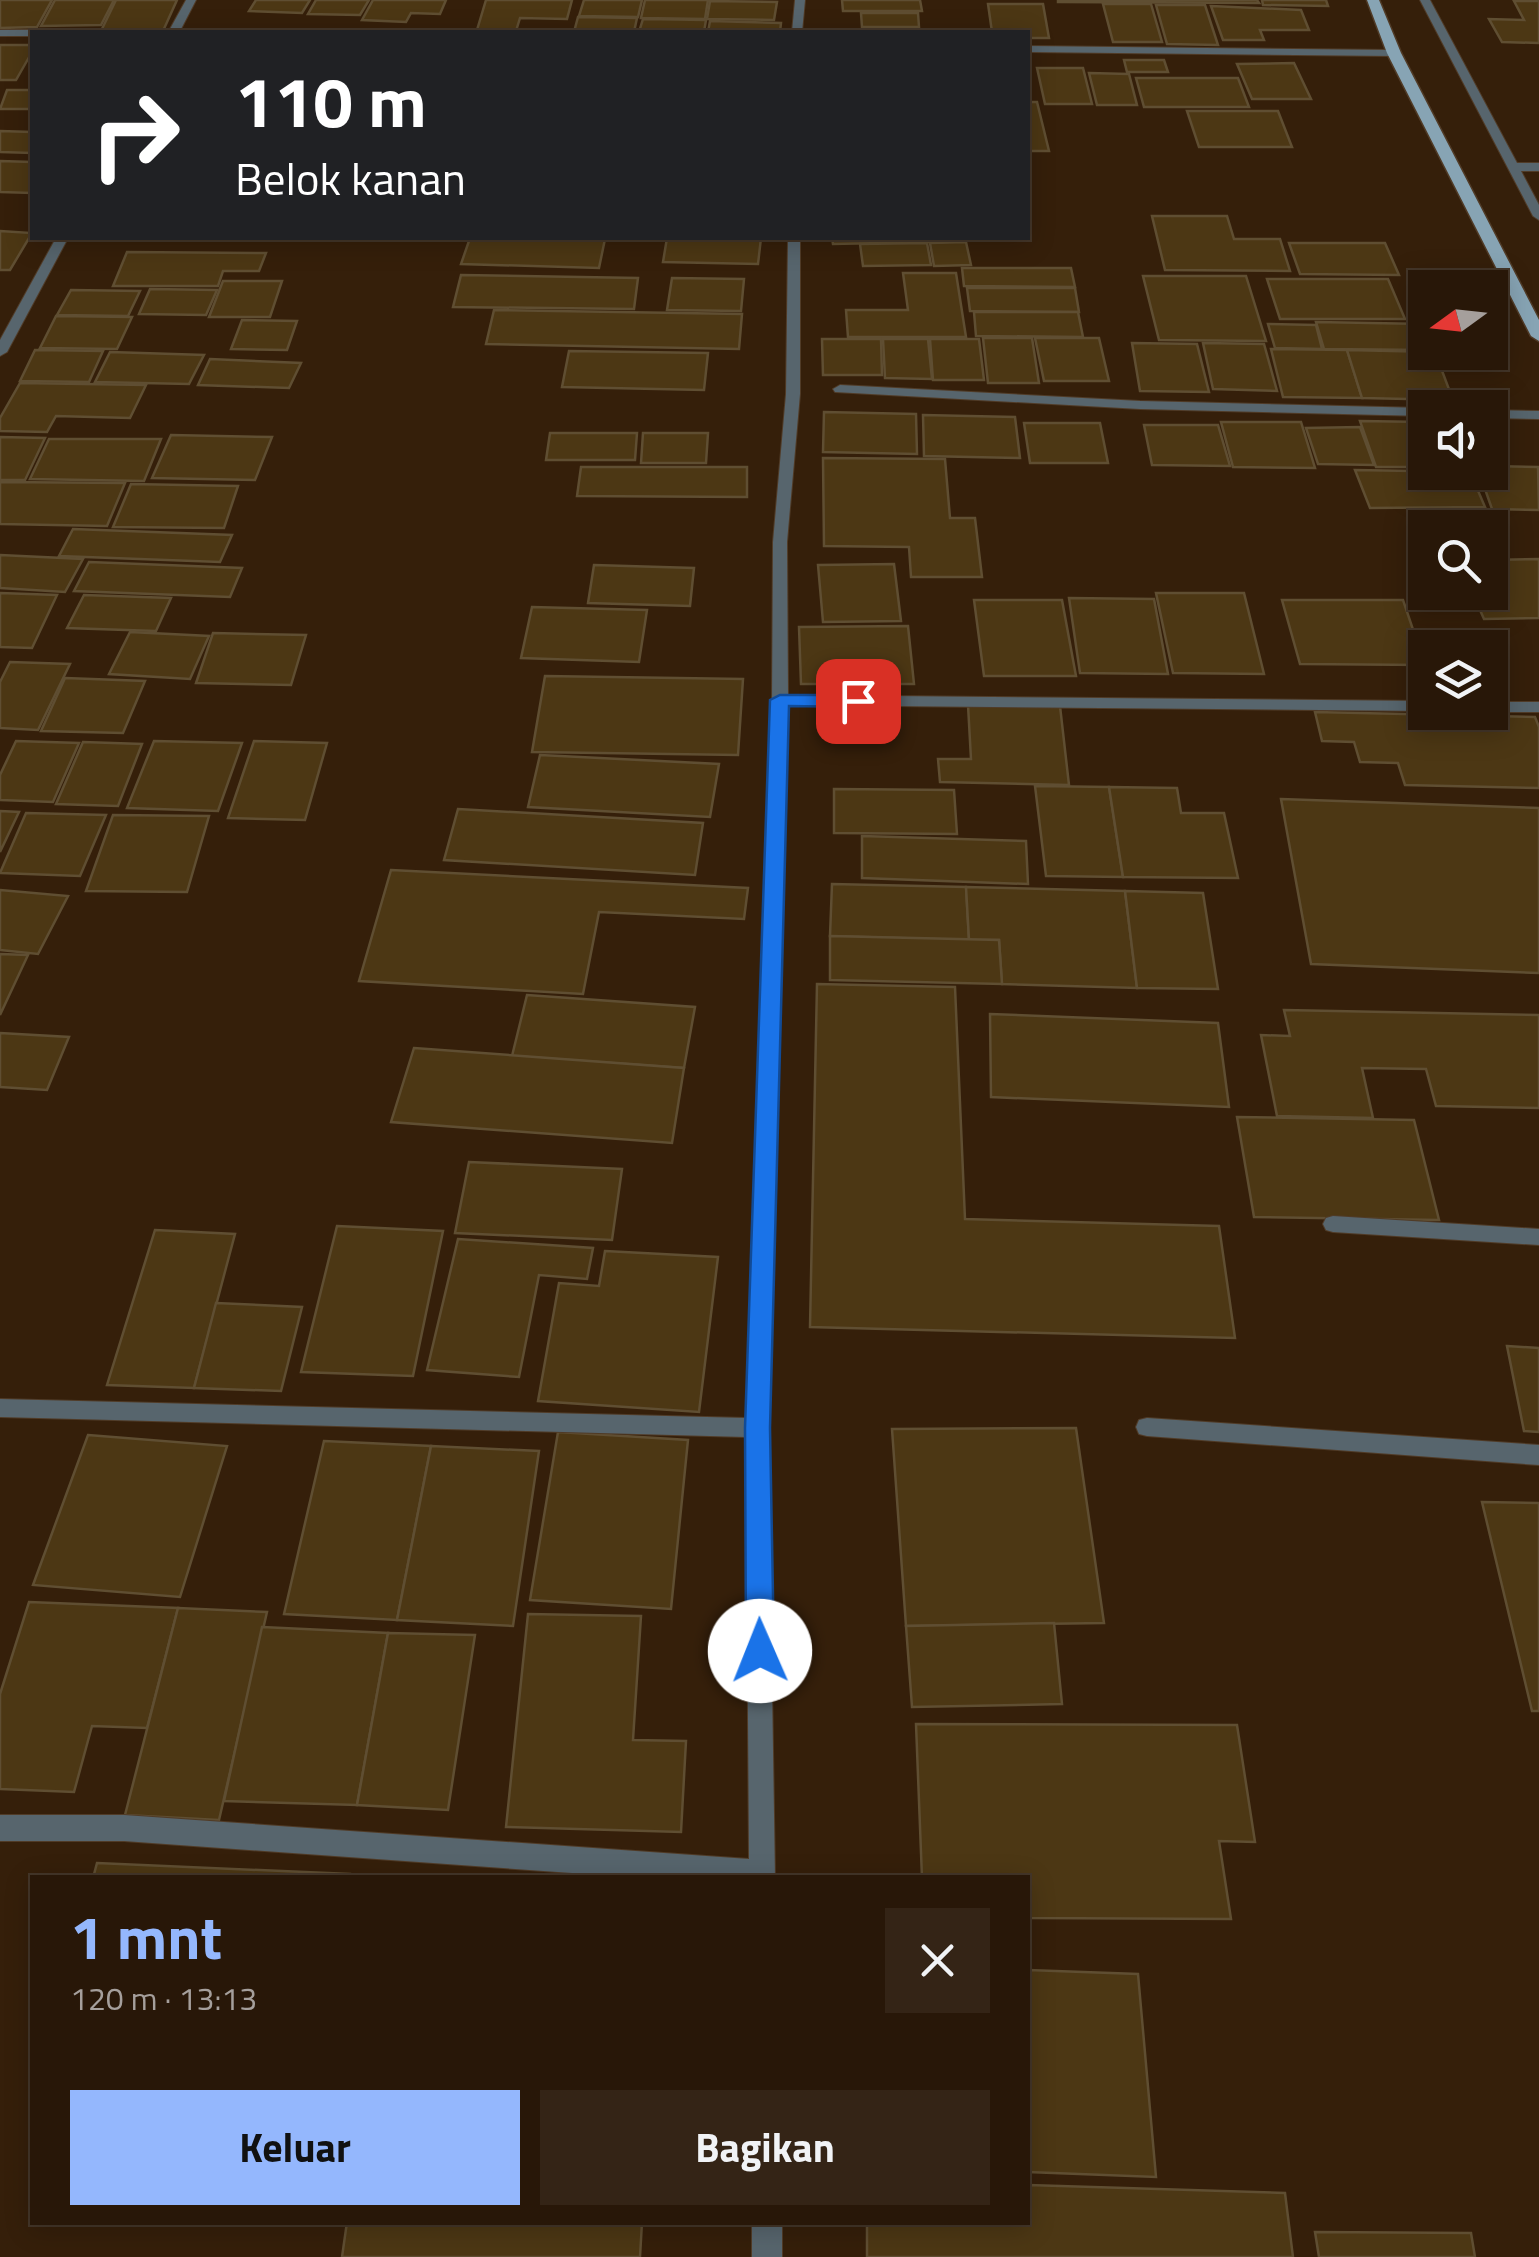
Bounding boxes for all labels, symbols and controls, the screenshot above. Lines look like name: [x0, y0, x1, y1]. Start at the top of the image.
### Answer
text: 110 m: [235, 48, 427, 154]
icon: right: [70, 70, 200, 200]
text: Belok kanan: [235, 144, 466, 212]
north arrow: [1408, 270, 1508, 370]
map controls: [1408, 270, 1508, 730]
button: sound: [1408, 390, 1508, 490]
button: search: [1408, 510, 1508, 610]
button: layers: [1408, 630, 1508, 730]
pin: [816, 659, 901, 744]
icon: arrive: [831, 674, 886, 729]
position arrow: [708, 1599, 812, 1703]
text: 1 mnt: [70, 1891, 222, 1982]
button: close: [885, 1908, 990, 2013]
text: 120 m · 13:13: [70, 1974, 257, 2022]
button: Keluar: [70, 2090, 520, 2205]
button: Bagikan: [540, 2090, 990, 2205]

